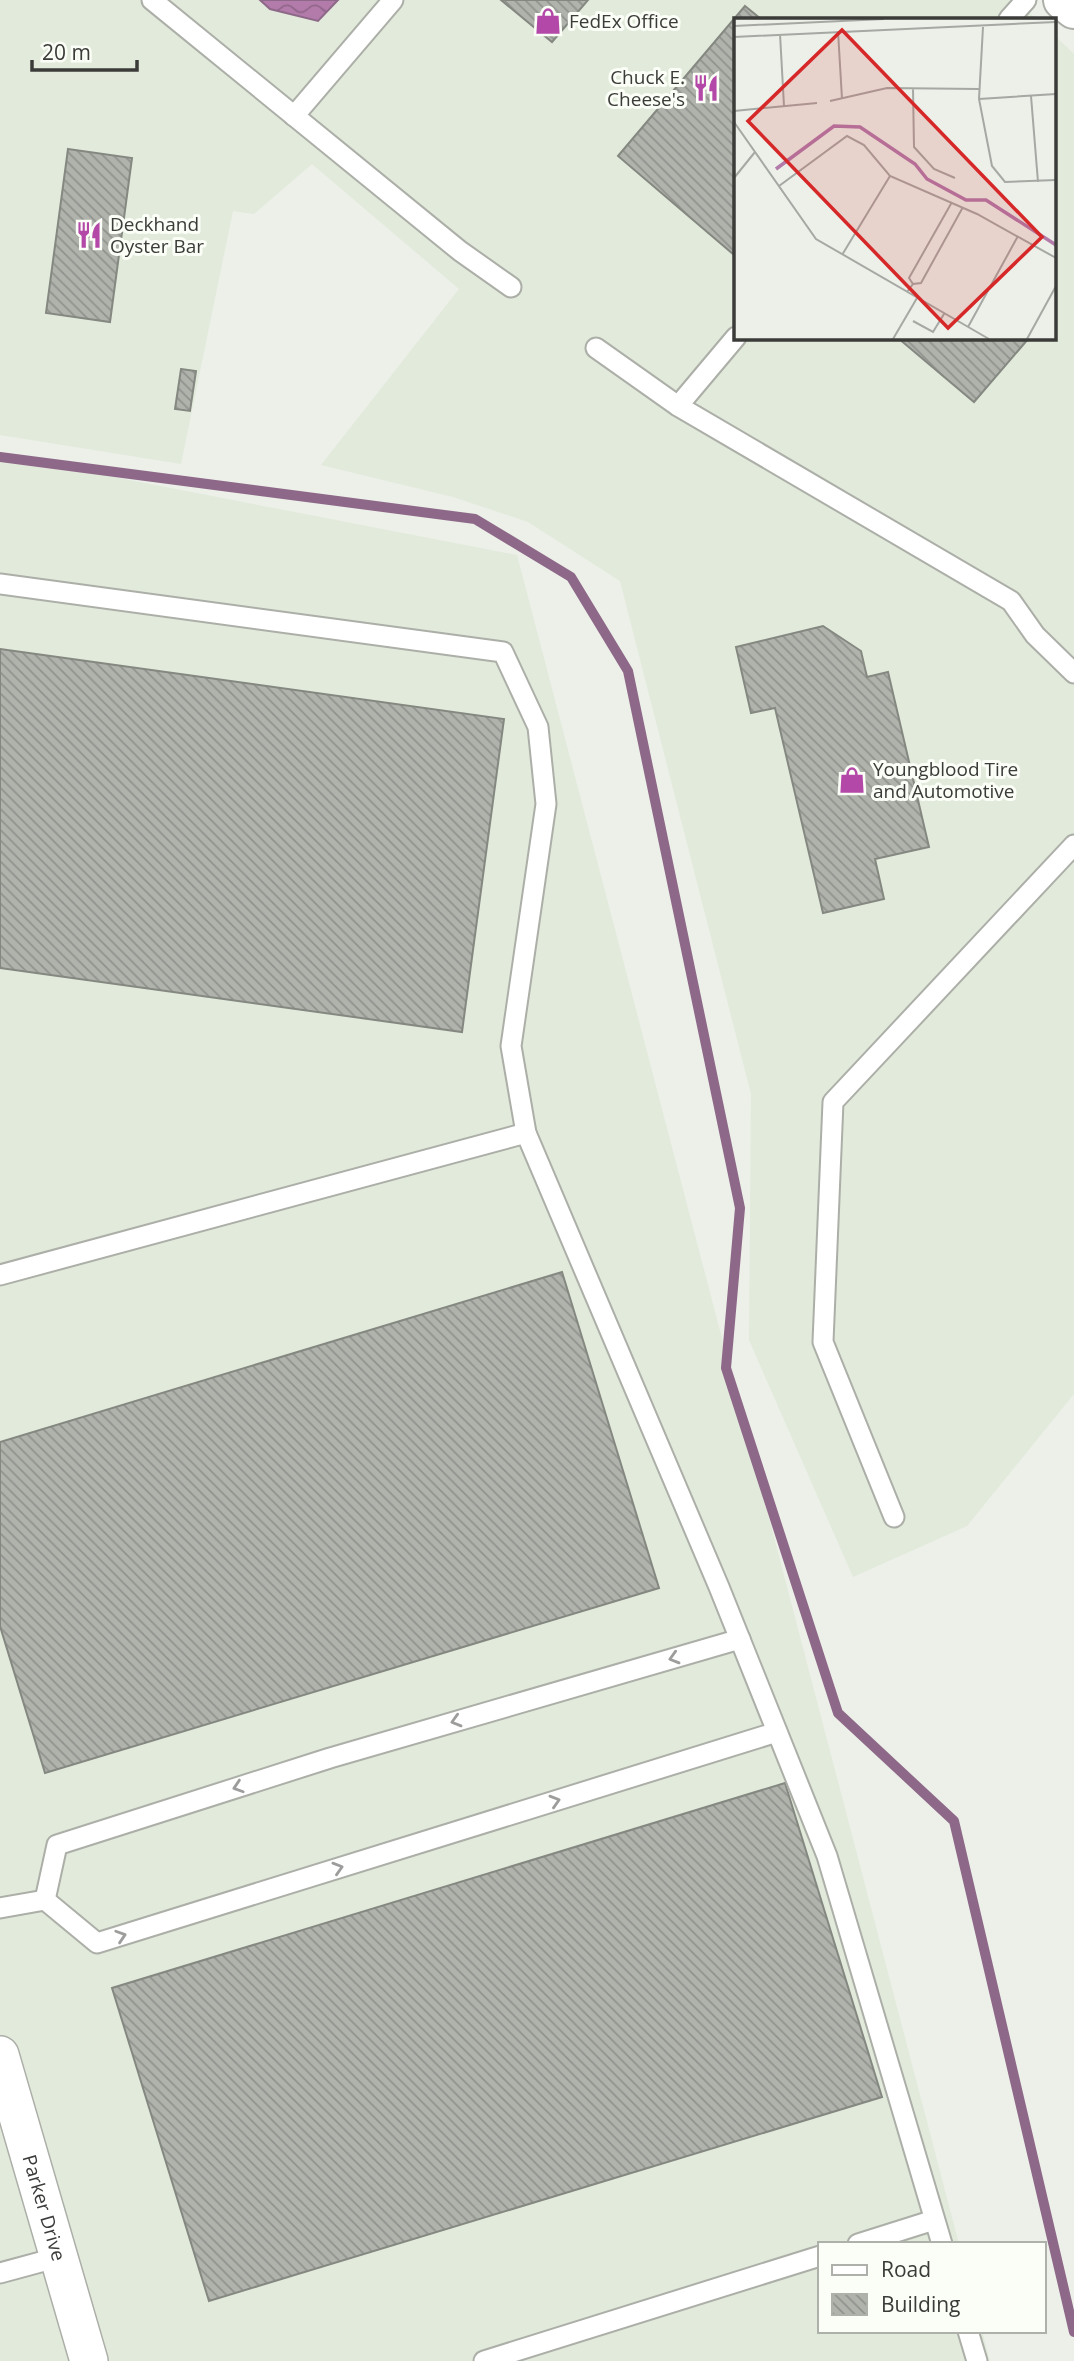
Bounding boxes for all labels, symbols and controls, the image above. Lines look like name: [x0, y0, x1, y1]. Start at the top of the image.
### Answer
shop icon: FedEx Office: [533, 6, 563, 36]
place label: FedEx Office: [569, 8, 679, 34]
inset map: [734, 18, 1056, 340]
scale bar: [32, 28, 136, 72]
text: 20 m: [42, 38, 91, 66]
place label: Chuck E. Cheese's: [607, 64, 685, 112]
restaurant icon: Chuck E. Cheese's: [691, 73, 721, 103]
place label: Deckhand Oyster Bar: [110, 211, 204, 259]
restaurant icon: Deckhand Oyster Bar: [74, 220, 104, 250]
place label: Youngblood Tire and Automotive: [873, 756, 1018, 804]
shop icon: Youngblood Tire and Automotive: [837, 765, 867, 795]
one-way arrow: [668, 1650, 680, 1665]
one-way arrow: [450, 1713, 462, 1728]
one-way arrow: [232, 1779, 244, 1794]
one-way arrow: [549, 1794, 561, 1809]
one-way arrow: [331, 1862, 343, 1877]
one-way arrow: [114, 1930, 126, 1944]
street label: Parker Drive: [17, 2151, 72, 2264]
legend: [818, 2242, 1046, 2333]
text: Road: [881, 2255, 931, 2283]
text: Building: [881, 2290, 960, 2318]

